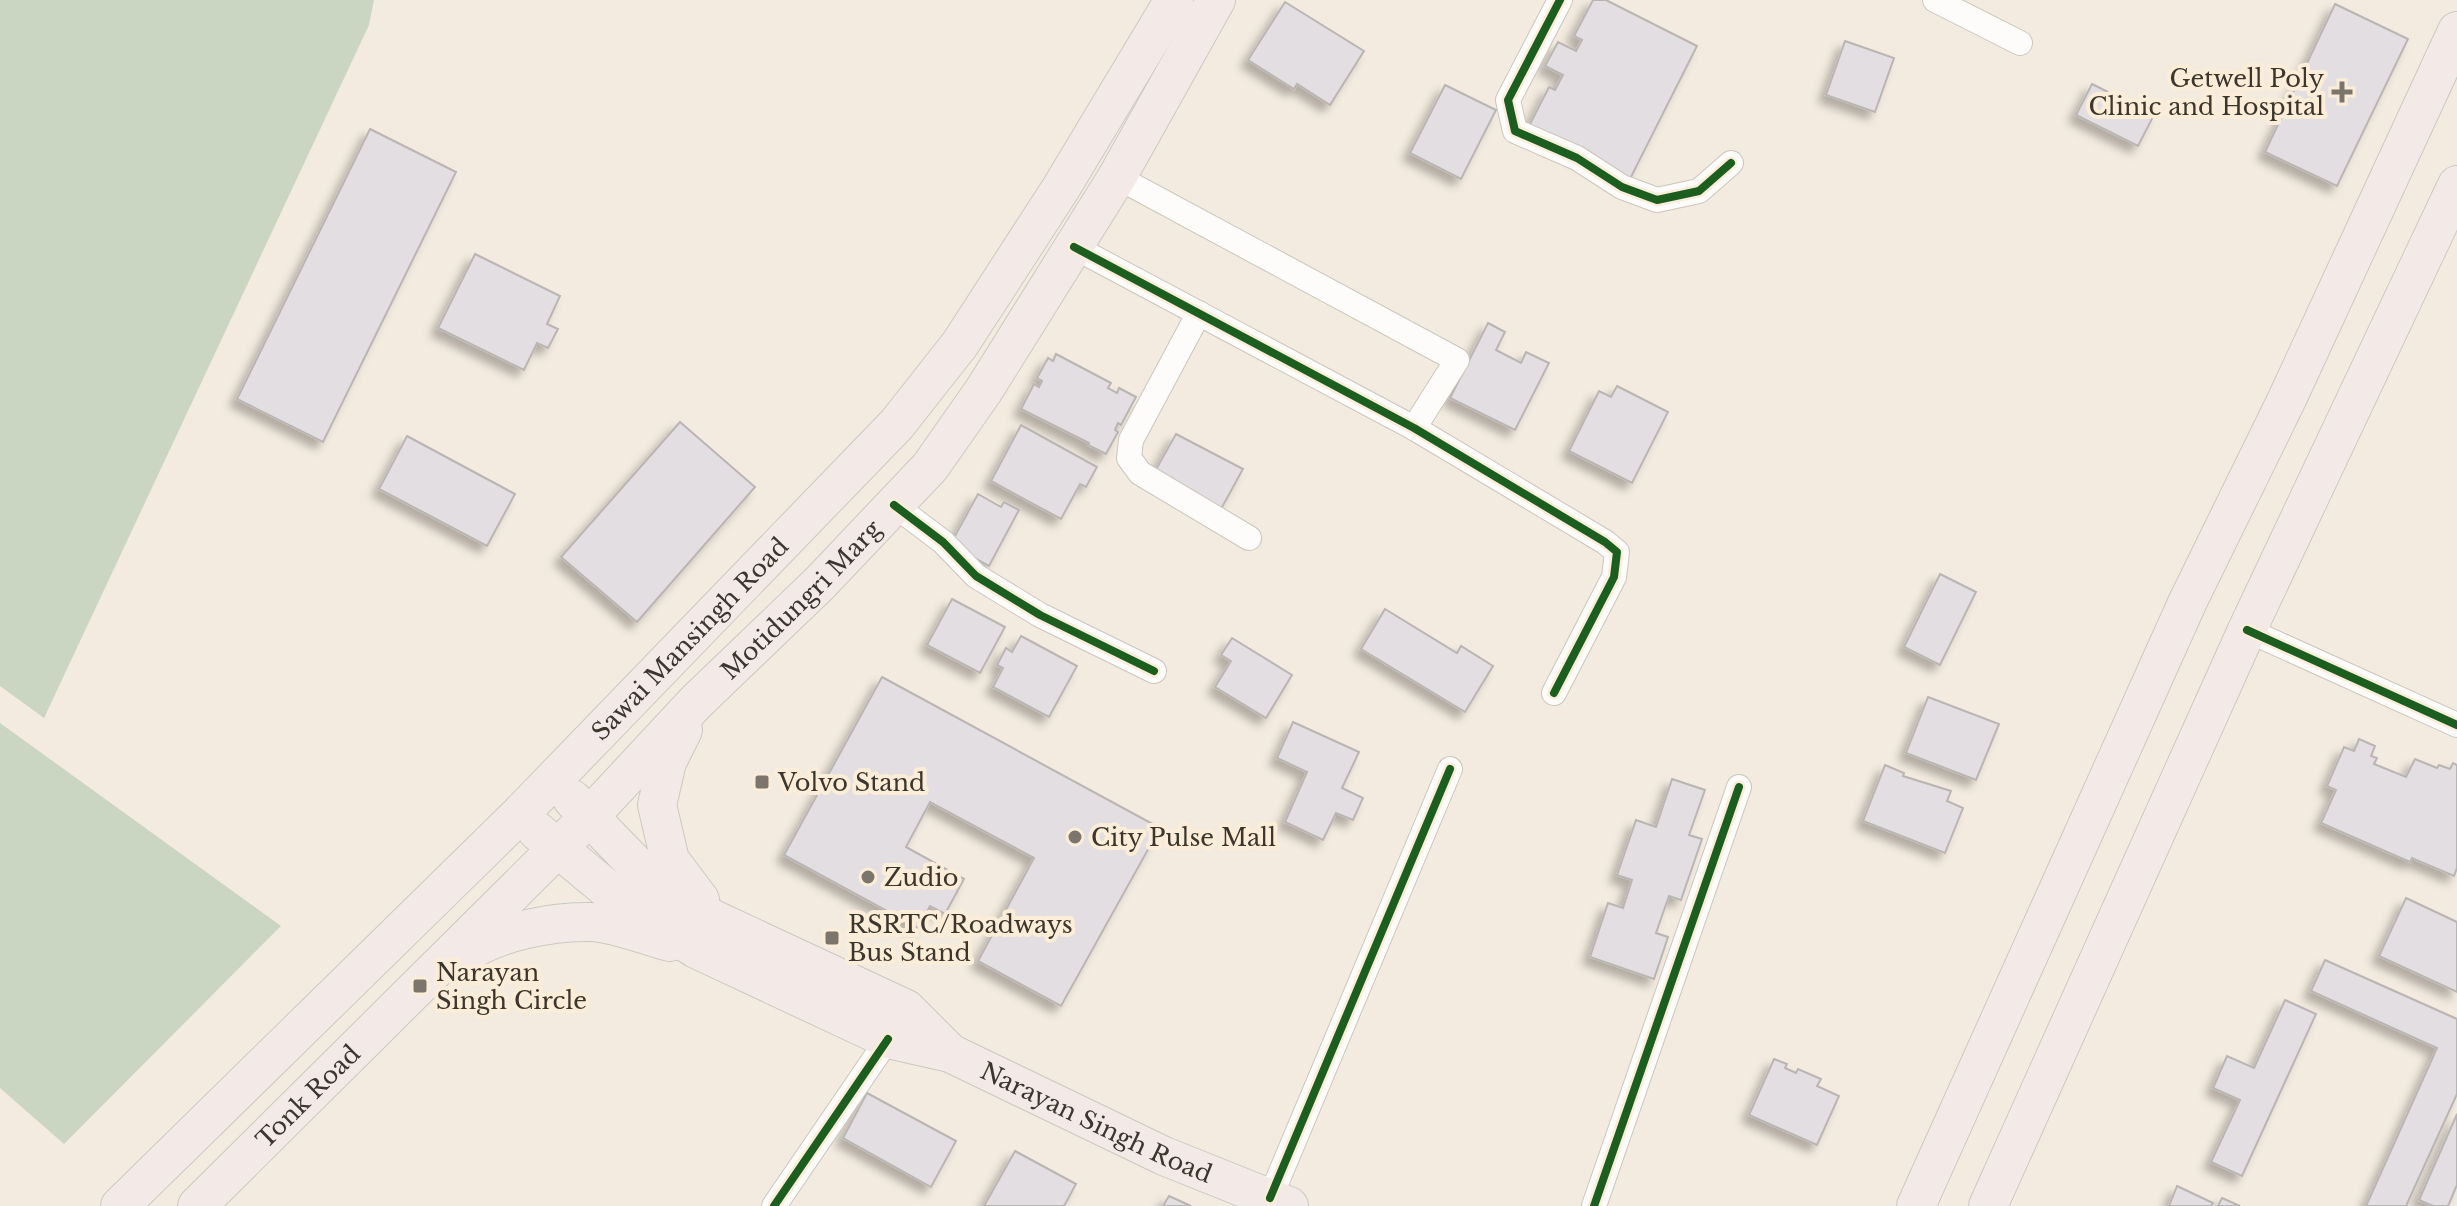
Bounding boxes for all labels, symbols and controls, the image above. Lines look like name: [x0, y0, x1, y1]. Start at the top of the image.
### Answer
place label: Getwell Poly Clinic and Hospital: [2089, 64, 2325, 121]
marker: Getwell Poly Clinic and Hospital: [2331, 81, 2353, 103]
street label: Motidungri Marg: [715, 513, 887, 685]
street label: Sawai Mansingh Road: [585, 531, 794, 746]
place label: Volvo Stand: [777, 768, 925, 797]
marker: Volvo Stand: [753, 773, 771, 791]
place label: City Pulse Mall: [1091, 823, 1276, 852]
marker: City Pulse Mall: [1066, 828, 1084, 846]
place label: Zudio: [884, 863, 958, 892]
marker: Zudio: [859, 868, 877, 886]
place label: RSRTC/Roadways Bus Stand: [848, 910, 1073, 967]
marker: RSRTC/Roadways Bus Stand: [823, 929, 841, 947]
place label: Narayan Singh Circle: [436, 958, 587, 1015]
marker: Narayan Singh Circle: [411, 977, 429, 995]
street label: Tonk Road: [250, 1039, 366, 1154]
street label: Narayan Singh Road: [976, 1056, 1216, 1188]

